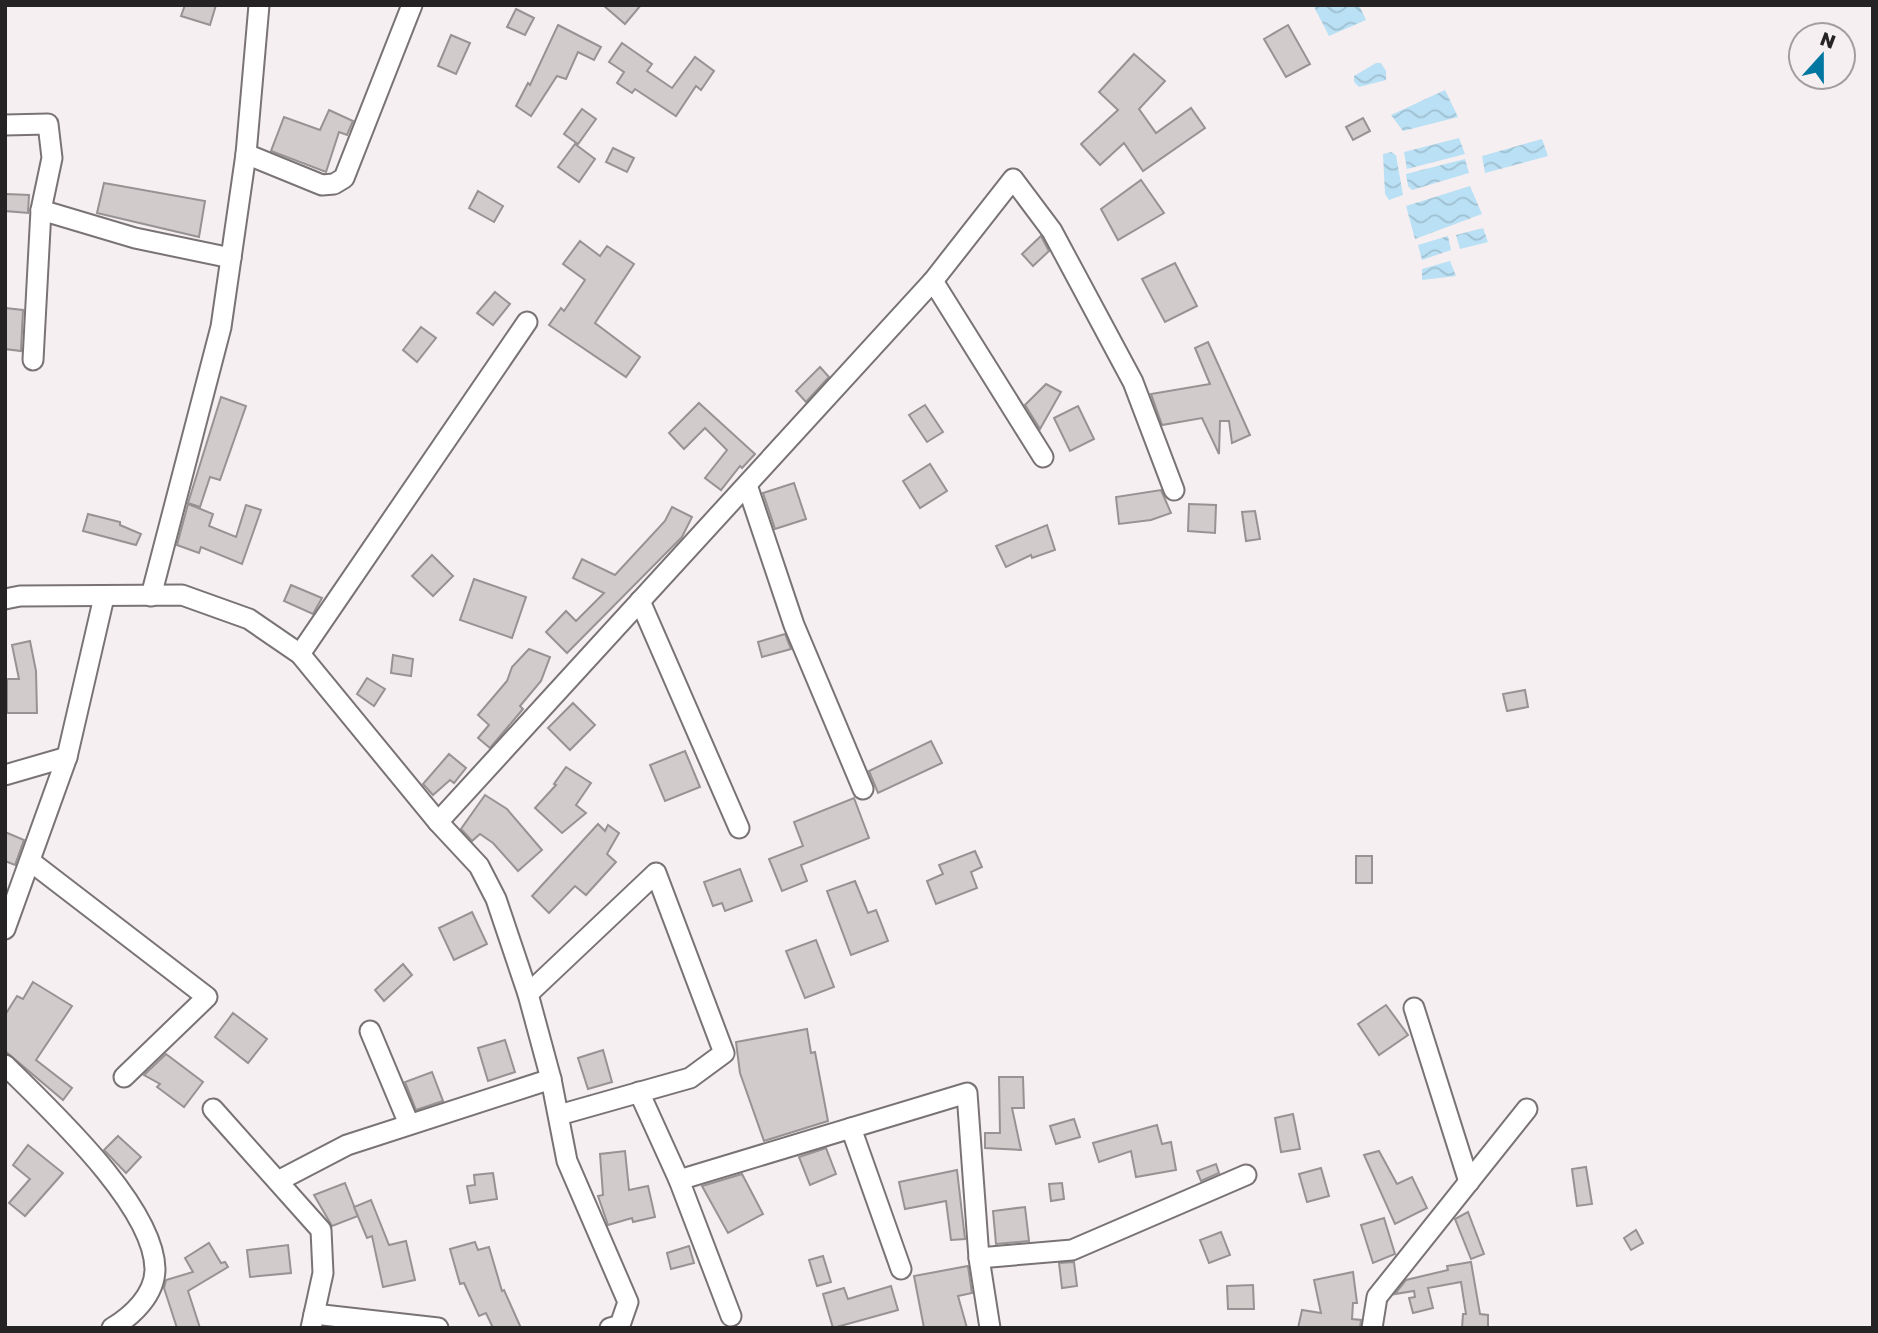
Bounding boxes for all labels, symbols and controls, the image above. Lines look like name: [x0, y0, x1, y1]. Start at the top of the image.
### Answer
north arrow: [1787, 21, 1857, 91]
text: N: [1817, 26, 1839, 53]

